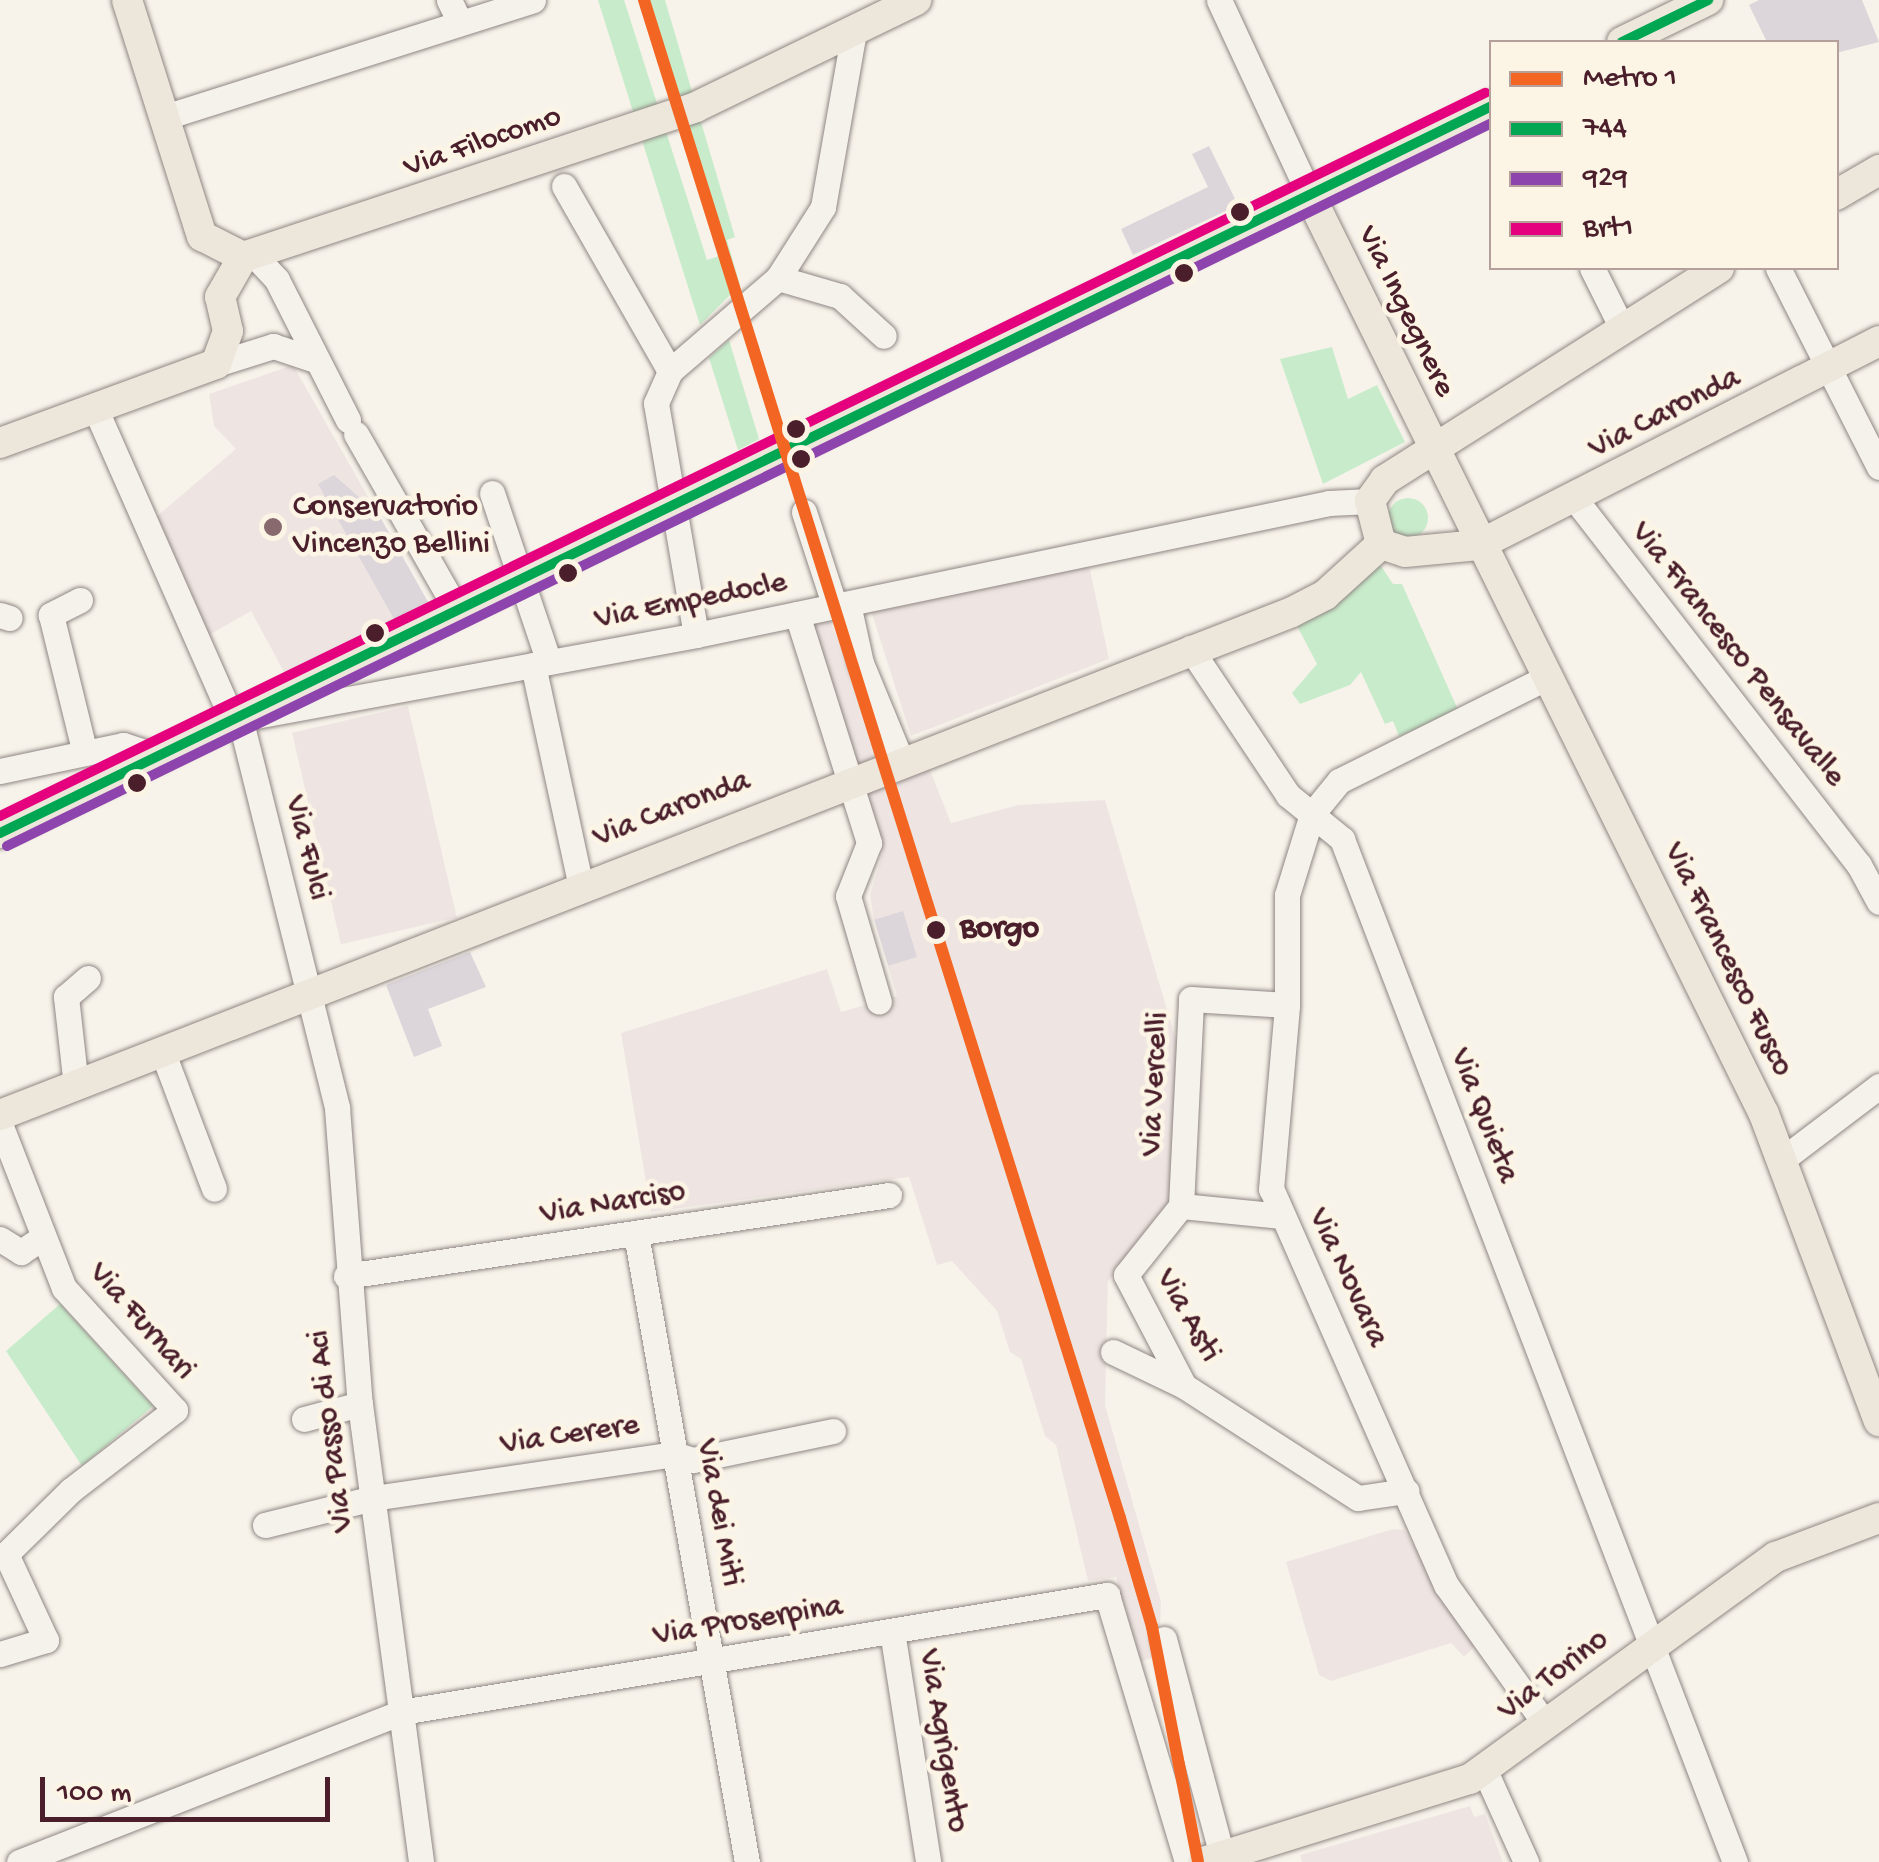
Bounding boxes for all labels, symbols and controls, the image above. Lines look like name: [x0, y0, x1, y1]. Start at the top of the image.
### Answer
legend: [1489, 40, 1839, 270]
text: Metro 1: [1583, 62, 1677, 97]
street label: Via Filocomo: [399, 98, 567, 188]
text: 744: [1583, 112, 1627, 147]
text: 929: [1583, 162, 1628, 197]
unlabelled marker: [1230, 202, 1250, 222]
text: Brt1: [1583, 212, 1633, 247]
street label: Via Ingegnere: [1347, 220, 1463, 404]
unlabelled marker: [1174, 263, 1194, 283]
street label: Via Caronda: [1583, 359, 1747, 469]
unlabelled marker: [786, 419, 806, 439]
unlabelled marker: [791, 449, 811, 469]
place label: Conservatorio Vincenzo Bellini: [293, 490, 490, 565]
street label: Via Francesco Pensavalle: [1621, 515, 1853, 795]
marker: Conservatorio Vincenzo Bellini: [262, 516, 284, 538]
unlabelled marker: [558, 563, 578, 583]
street label: Via Empedocle: [592, 565, 790, 639]
unlabelled marker: [365, 623, 385, 643]
street label: Via Caronda: [588, 763, 756, 857]
unlabelled marker: [127, 773, 147, 793]
street label: Via Fulci: [275, 792, 337, 904]
street label: Via Francesco Fusco: [1654, 837, 1800, 1083]
place label: Borgo: [960, 911, 1039, 949]
marker: Borgo: [921, 915, 951, 945]
street label: Via Vercelli: [1133, 1011, 1179, 1157]
street label: Via Quieta: [1440, 1043, 1526, 1189]
street label: Via Narciso: [538, 1174, 688, 1234]
street label: Via Novara: [1298, 1203, 1396, 1353]
street label: Via Furnari: [79, 1255, 203, 1389]
street label: Via Asti: [1146, 1263, 1228, 1369]
street label: Via Passo di Aci: [301, 1328, 363, 1534]
street label: Via Cerere: [498, 1407, 642, 1465]
street label: Via dei Miti: [686, 1436, 750, 1590]
street label: Via Proserpina: [651, 1588, 845, 1656]
street label: Via Torino: [1491, 1622, 1617, 1730]
street label: Via Agrigento: [909, 1647, 975, 1835]
scale bar: [45, 1757, 335, 1819]
text: 100 m: [57, 1777, 132, 1812]

